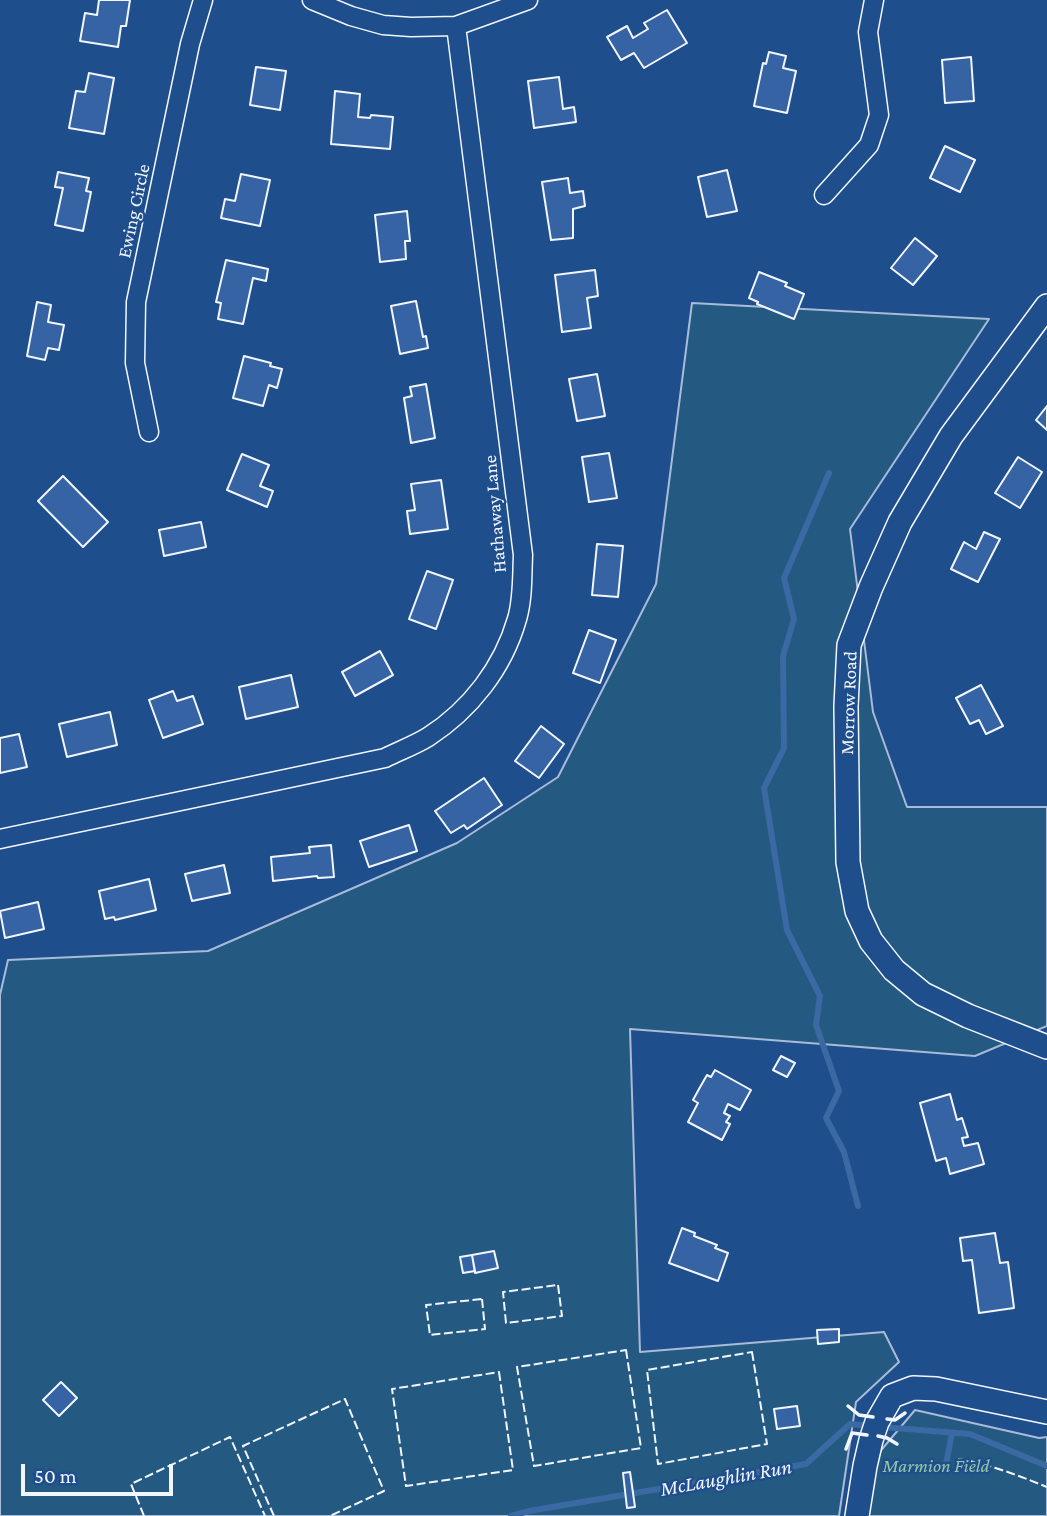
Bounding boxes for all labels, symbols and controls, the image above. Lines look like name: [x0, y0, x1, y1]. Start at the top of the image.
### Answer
street label: Ewing Circle: [113, 162, 155, 260]
street label: Hathaway Lane: [478, 454, 512, 574]
street label: Morrow Road: [836, 651, 862, 755]
scale bar: [24, 1450, 177, 1494]
water label: McLaughlin Run: [658, 1454, 794, 1502]
park label: Marmion Field: [883, 1455, 989, 1477]
text: 50 m: [34, 1464, 77, 1488]

